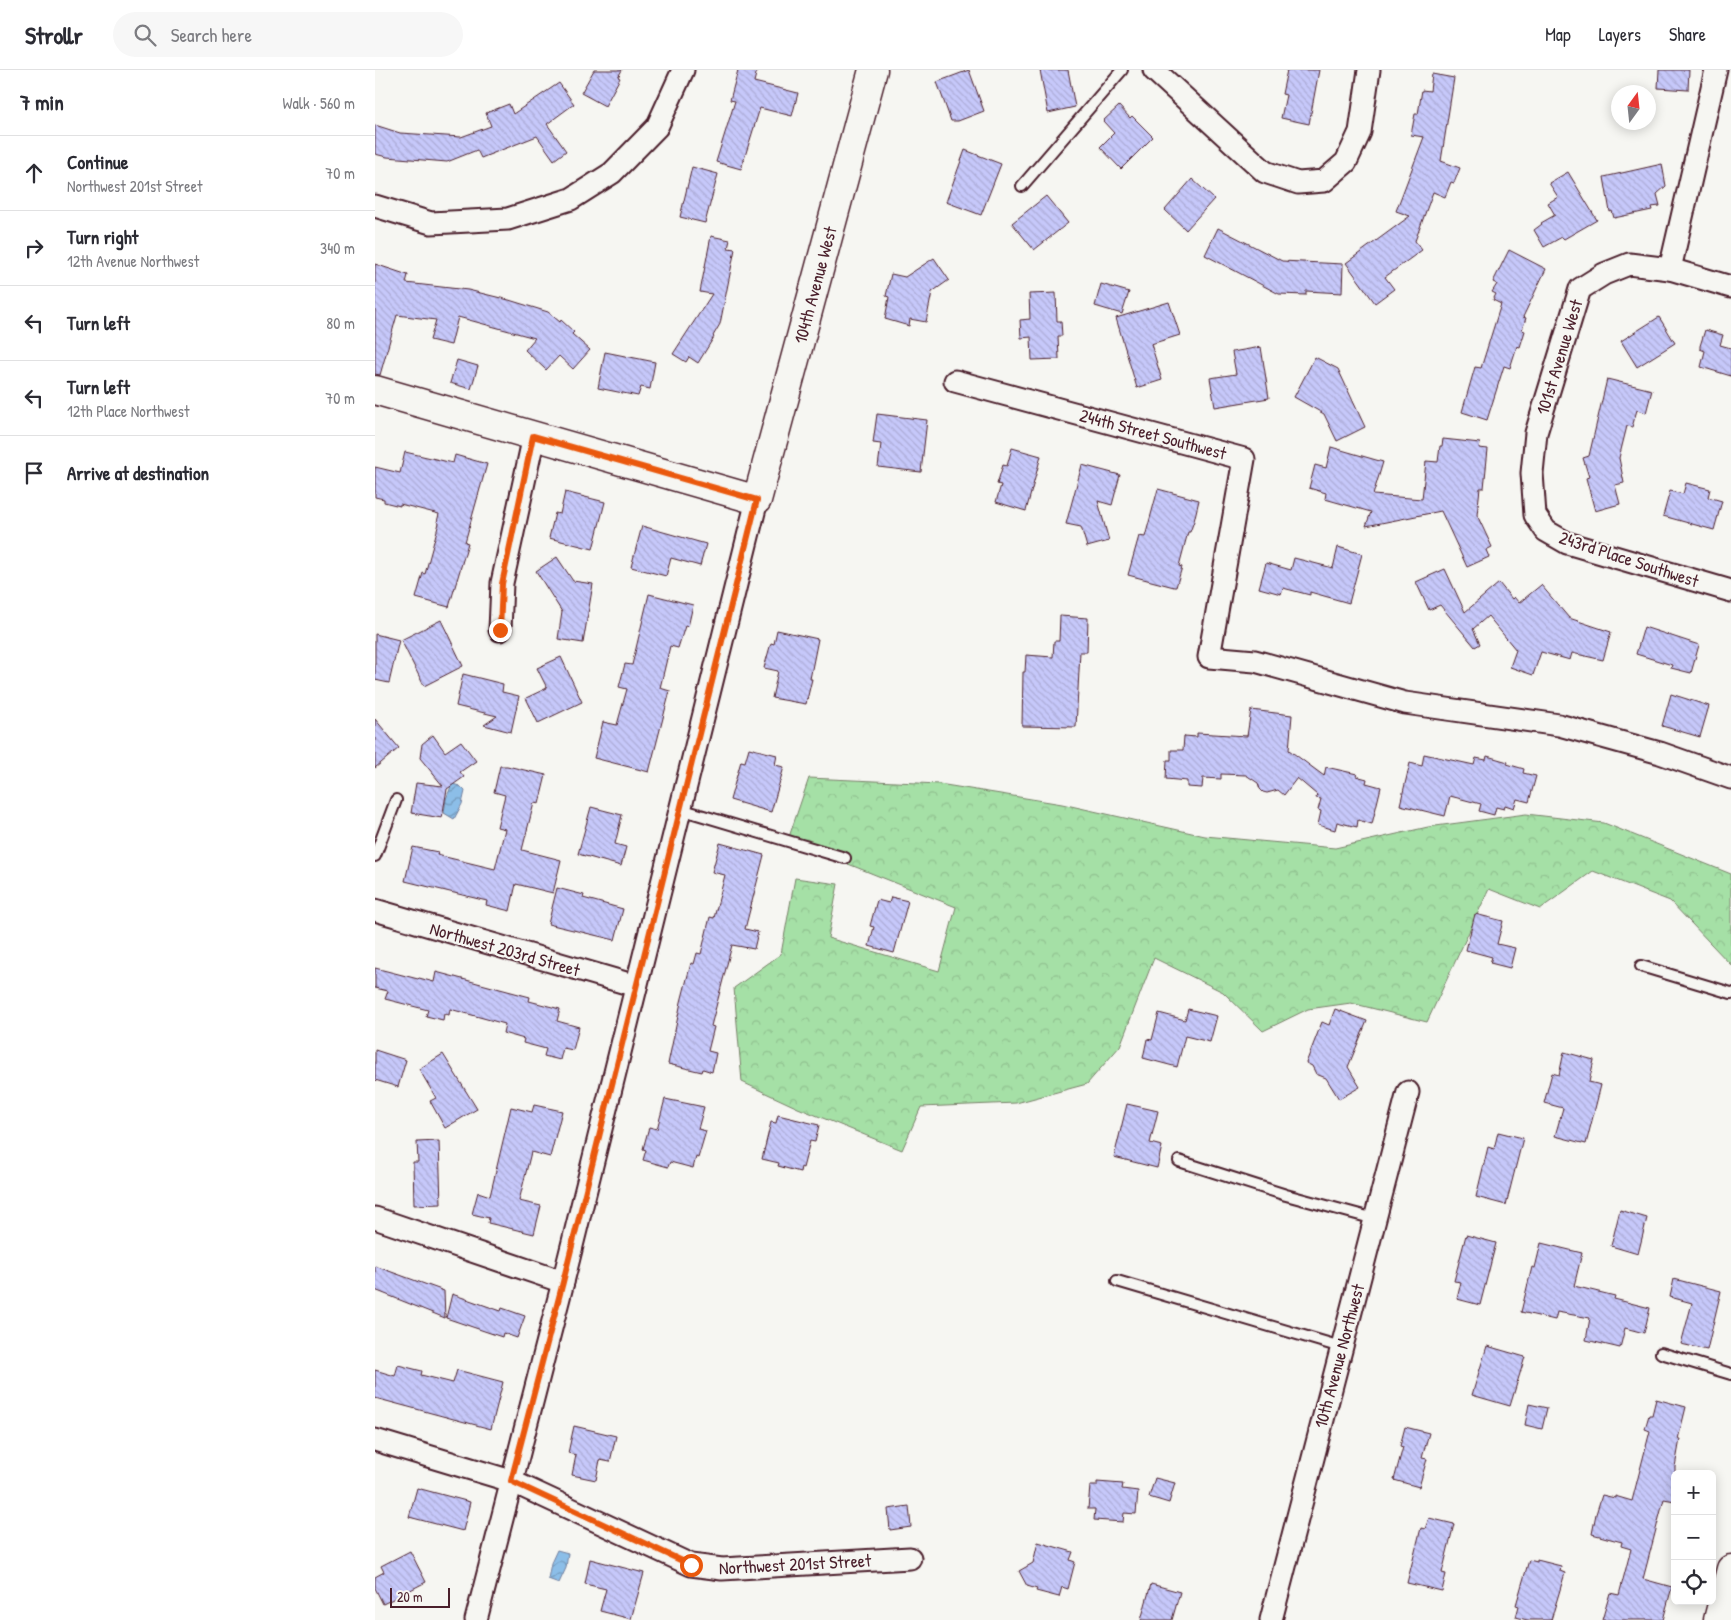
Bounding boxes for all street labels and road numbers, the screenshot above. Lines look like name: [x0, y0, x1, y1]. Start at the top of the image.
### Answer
street label: 104th Avenue West: [787, 223, 843, 346]
street label: 101st Avenue West: [1530, 295, 1589, 418]
street label: 244th Street Southwest: [1077, 402, 1230, 466]
street label: 243rd Place Southwest: [1556, 525, 1703, 594]
street label: Northwest 203rd Street: [427, 916, 584, 983]
street label: 10th Avenue Northwest: [1308, 1280, 1370, 1431]
street label: Northwest 201st Street: [718, 1547, 873, 1580]

